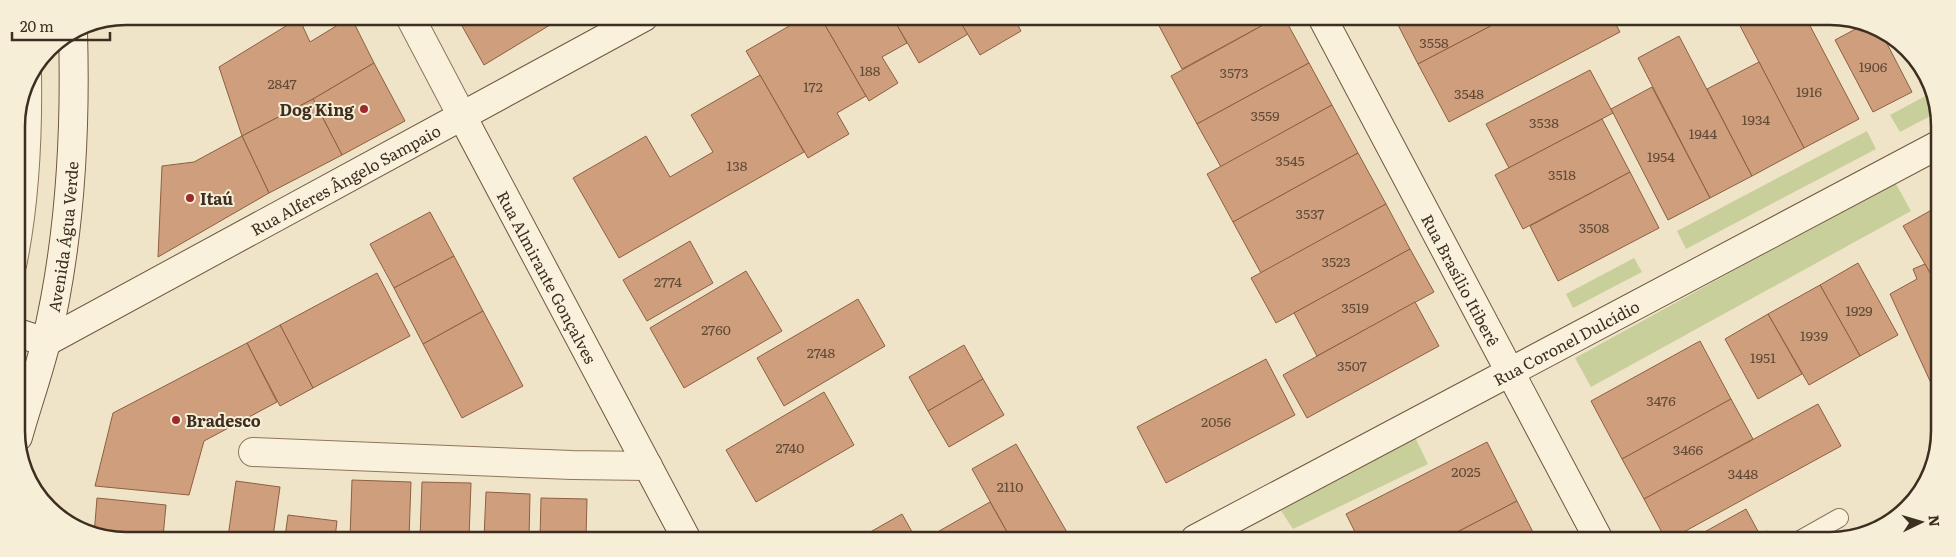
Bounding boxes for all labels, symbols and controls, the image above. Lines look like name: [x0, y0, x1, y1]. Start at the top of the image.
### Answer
scale bar: [12, 10, 110, 42]
text: 20 m: [20, 14, 54, 37]
house number: 3558: [1419, 32, 1449, 52]
house number: 1906: [1859, 56, 1888, 76]
house number: 188: [859, 60, 881, 80]
house number: 3573: [1219, 62, 1249, 82]
house number: 2847: [267, 73, 297, 93]
house number: 172: [803, 76, 823, 96]
house number: 1916: [1796, 81, 1823, 101]
house number: 3548: [1454, 83, 1484, 103]
place label: Dog King: [280, 97, 354, 121]
marker: Dog King: [358, 103, 370, 115]
house number: 3559: [1250, 105, 1280, 125]
house number: 1934: [1742, 109, 1770, 129]
house number: 3538: [1529, 112, 1559, 132]
street label: Rua Alferes Ângelo Sampaio: [246, 118, 445, 241]
house number: 1944: [1689, 123, 1718, 143]
house number: 1954: [1647, 146, 1675, 166]
house number: 3545: [1275, 150, 1305, 170]
house number: 138: [727, 155, 748, 175]
street label: Avenida Água Verde: [41, 161, 83, 314]
house number: 3518: [1548, 164, 1576, 184]
place label: Itaú: [200, 186, 233, 210]
street label: Rua Almirante Gonçalves: [492, 186, 603, 367]
marker: Itaú: [184, 192, 196, 204]
house number: 3537: [1296, 203, 1324, 223]
street label: Rua Brasílio Itiberê: [1416, 209, 1506, 350]
house number: 3508: [1579, 217, 1610, 237]
house number: 3523: [1321, 251, 1351, 271]
house number: 2774: [654, 271, 682, 291]
street label: Rua Coronel Dulcídio: [1489, 294, 1643, 391]
house number: 3519: [1341, 297, 1369, 317]
house number: 1929: [1845, 300, 1873, 320]
house number: 2760: [701, 319, 731, 339]
house number: 1939: [1800, 325, 1828, 345]
house number: 2748: [807, 342, 836, 362]
house number: 1951: [1750, 347, 1776, 367]
house number: 3507: [1337, 355, 1367, 375]
house number: 3476: [1646, 390, 1676, 410]
place label: Bradesco: [186, 408, 261, 432]
house number: 2056: [1201, 411, 1231, 431]
marker: Bradesco: [170, 414, 182, 426]
house number: 2740: [776, 437, 804, 457]
house number: 3466: [1673, 439, 1704, 459]
house number: 2025: [1451, 461, 1481, 481]
house number: 3448: [1728, 463, 1759, 483]
house number: 2110: [997, 476, 1023, 496]
north arrow: [1896, 497, 1946, 547]
text: N: [1924, 514, 1945, 528]

